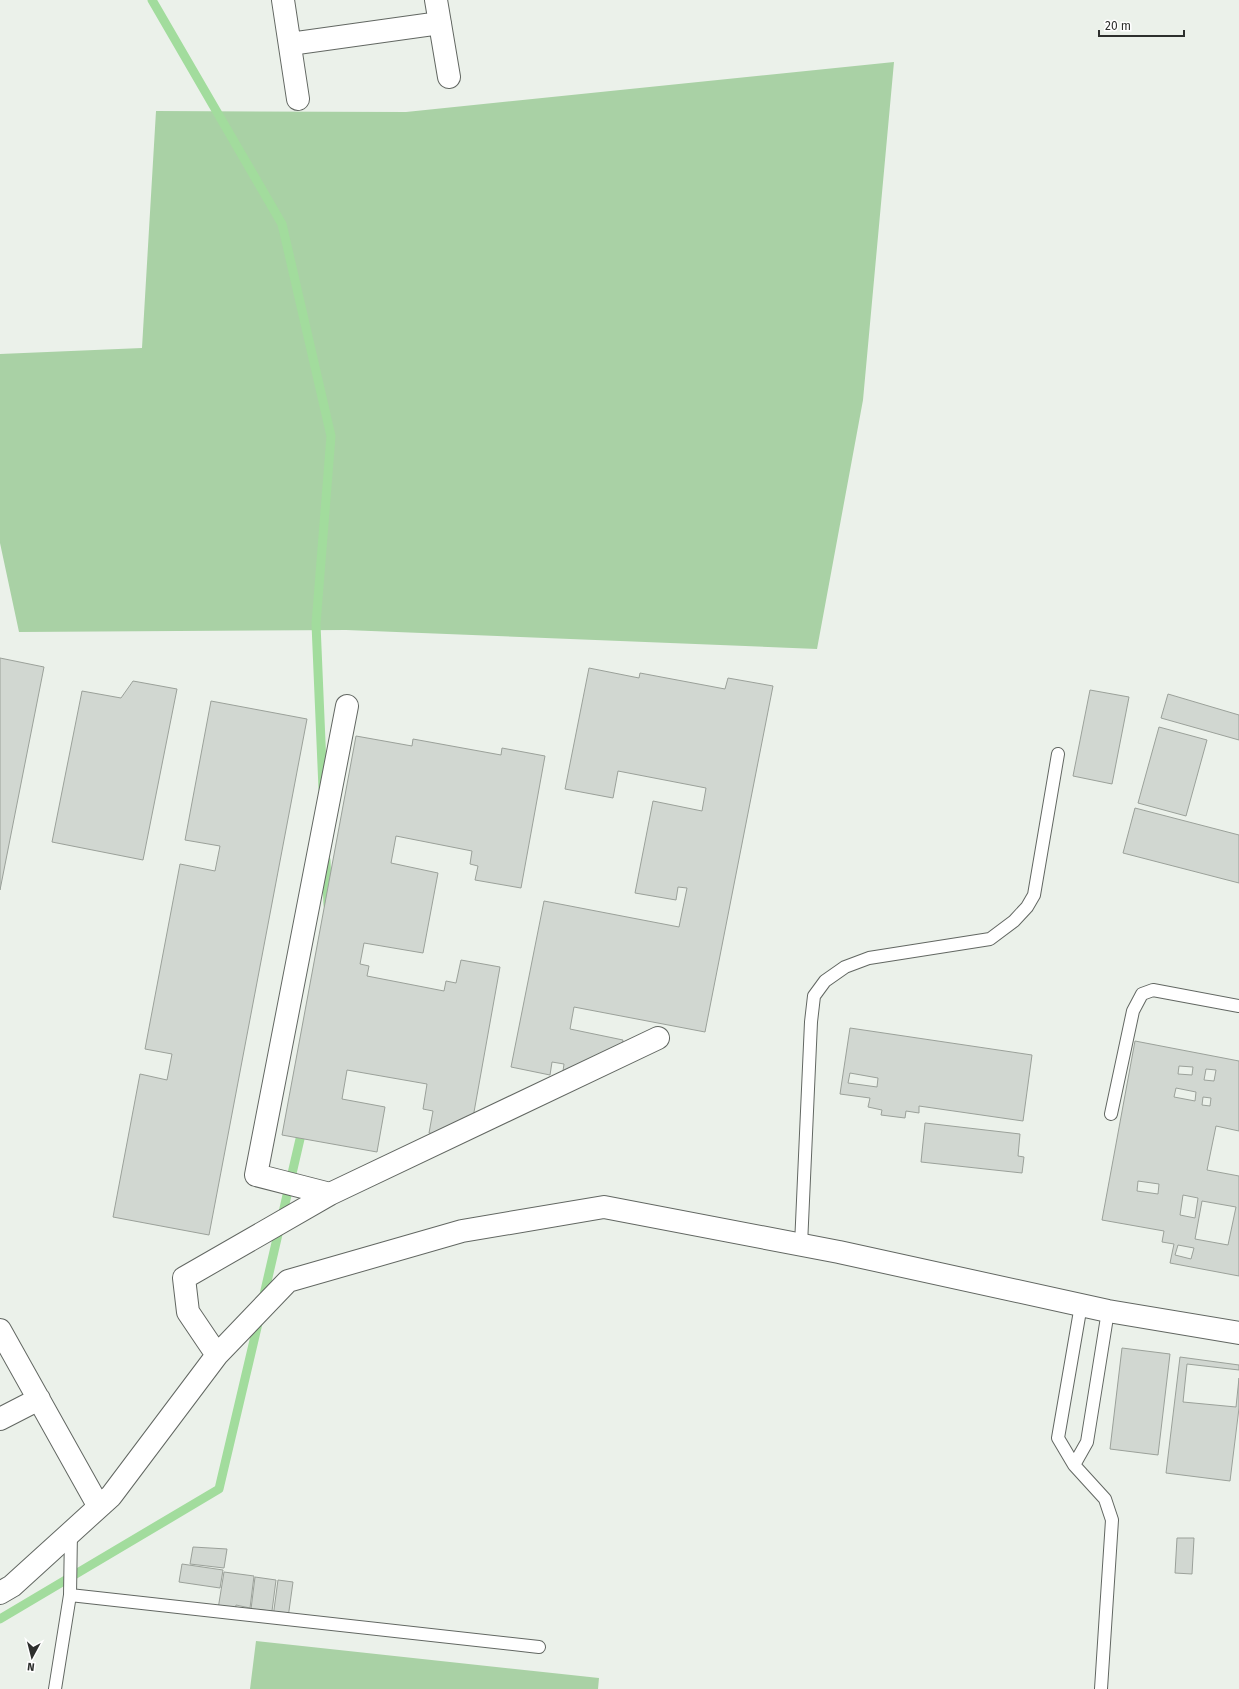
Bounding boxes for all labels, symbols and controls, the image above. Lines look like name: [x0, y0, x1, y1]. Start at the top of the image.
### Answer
scale bar: [1099, 12, 1184, 38]
text: 20 m: [1105, 19, 1131, 33]
north arrow: [12, 1637, 52, 1677]
text: N: [26, 1660, 35, 1673]

